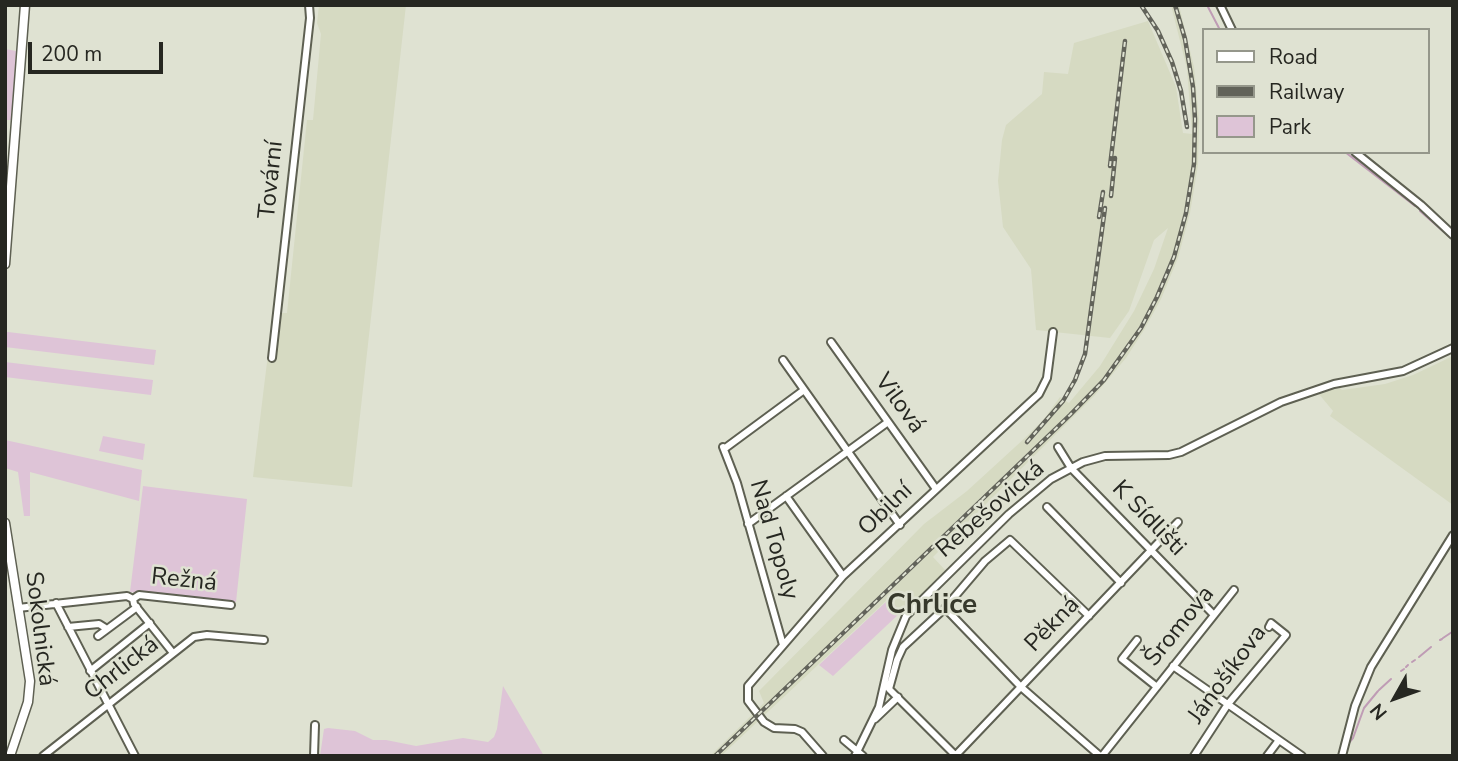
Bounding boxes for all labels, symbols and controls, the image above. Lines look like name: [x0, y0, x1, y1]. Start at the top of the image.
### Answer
scale bar: [32, 28, 166, 72]
legend: [1202, 28, 1430, 154]
text: 200 m: [41, 40, 102, 68]
text: Road: [1269, 43, 1318, 71]
text: Railway: [1269, 78, 1344, 106]
text: Park: [1269, 113, 1311, 141]
street label: Tovární: [254, 140, 290, 220]
street label: Vilová: [868, 368, 930, 440]
street label: Rebešovická: [931, 455, 1051, 565]
street label: K Sídlišti: [1105, 475, 1191, 563]
street label: Nad Topoly: [742, 477, 804, 603]
street label: Obilní: [853, 477, 919, 543]
street label: Režná: [150, 563, 218, 599]
street label: Sokolnická: [18, 570, 60, 688]
street label: Šromova: [1139, 581, 1221, 673]
district label: Chrlice: [887, 589, 977, 623]
street label: Pěkná: [1020, 591, 1086, 659]
street label: Jánošíkova: [1183, 620, 1273, 730]
street label: Chrlická: [79, 631, 165, 707]
north arrow: [1360, 663, 1430, 733]
text: N: [1364, 698, 1393, 725]

